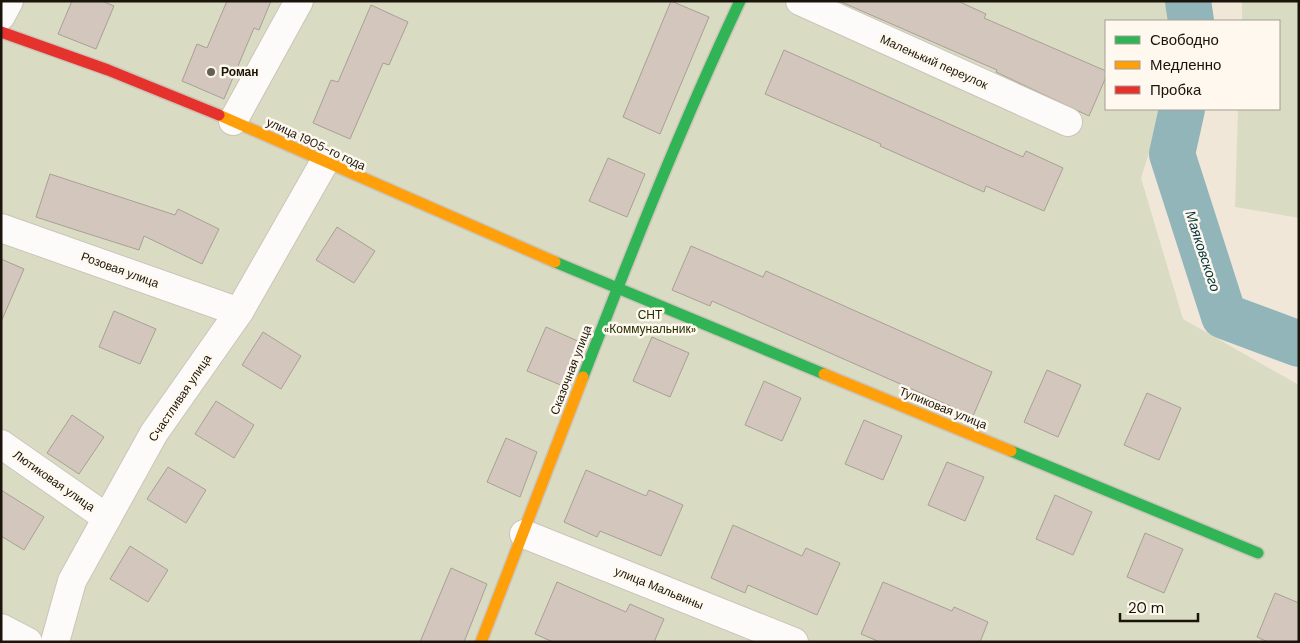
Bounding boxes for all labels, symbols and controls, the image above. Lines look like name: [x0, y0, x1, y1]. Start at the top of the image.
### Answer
legend: [1105, 20, 1280, 110]
text: Свободно: [1150, 30, 1219, 50]
street label: Маленький переулок: [878, 31, 991, 93]
text: Медленно: [1150, 55, 1221, 75]
place label: Роман: [221, 64, 259, 80]
marker: Роман: [205, 66, 217, 78]
text: Пробка: [1150, 80, 1202, 100]
street label: улица 1905-го года: [264, 114, 368, 174]
water label: Маяковского: [1181, 208, 1225, 294]
street label: Розовая улица: [79, 249, 161, 292]
park label: СНТ «Коммунальник»: [604, 307, 696, 337]
street label: Сказочная улица: [547, 323, 596, 417]
street label: Счастливая улица: [145, 351, 215, 445]
street label: Тупиковая улица: [897, 383, 990, 433]
street label: Лютиковая улица: [10, 447, 98, 515]
street label: улица Мальвины: [612, 563, 706, 613]
scale bar: [1120, 590, 1198, 622]
text: 20 m: [1128, 598, 1164, 618]

